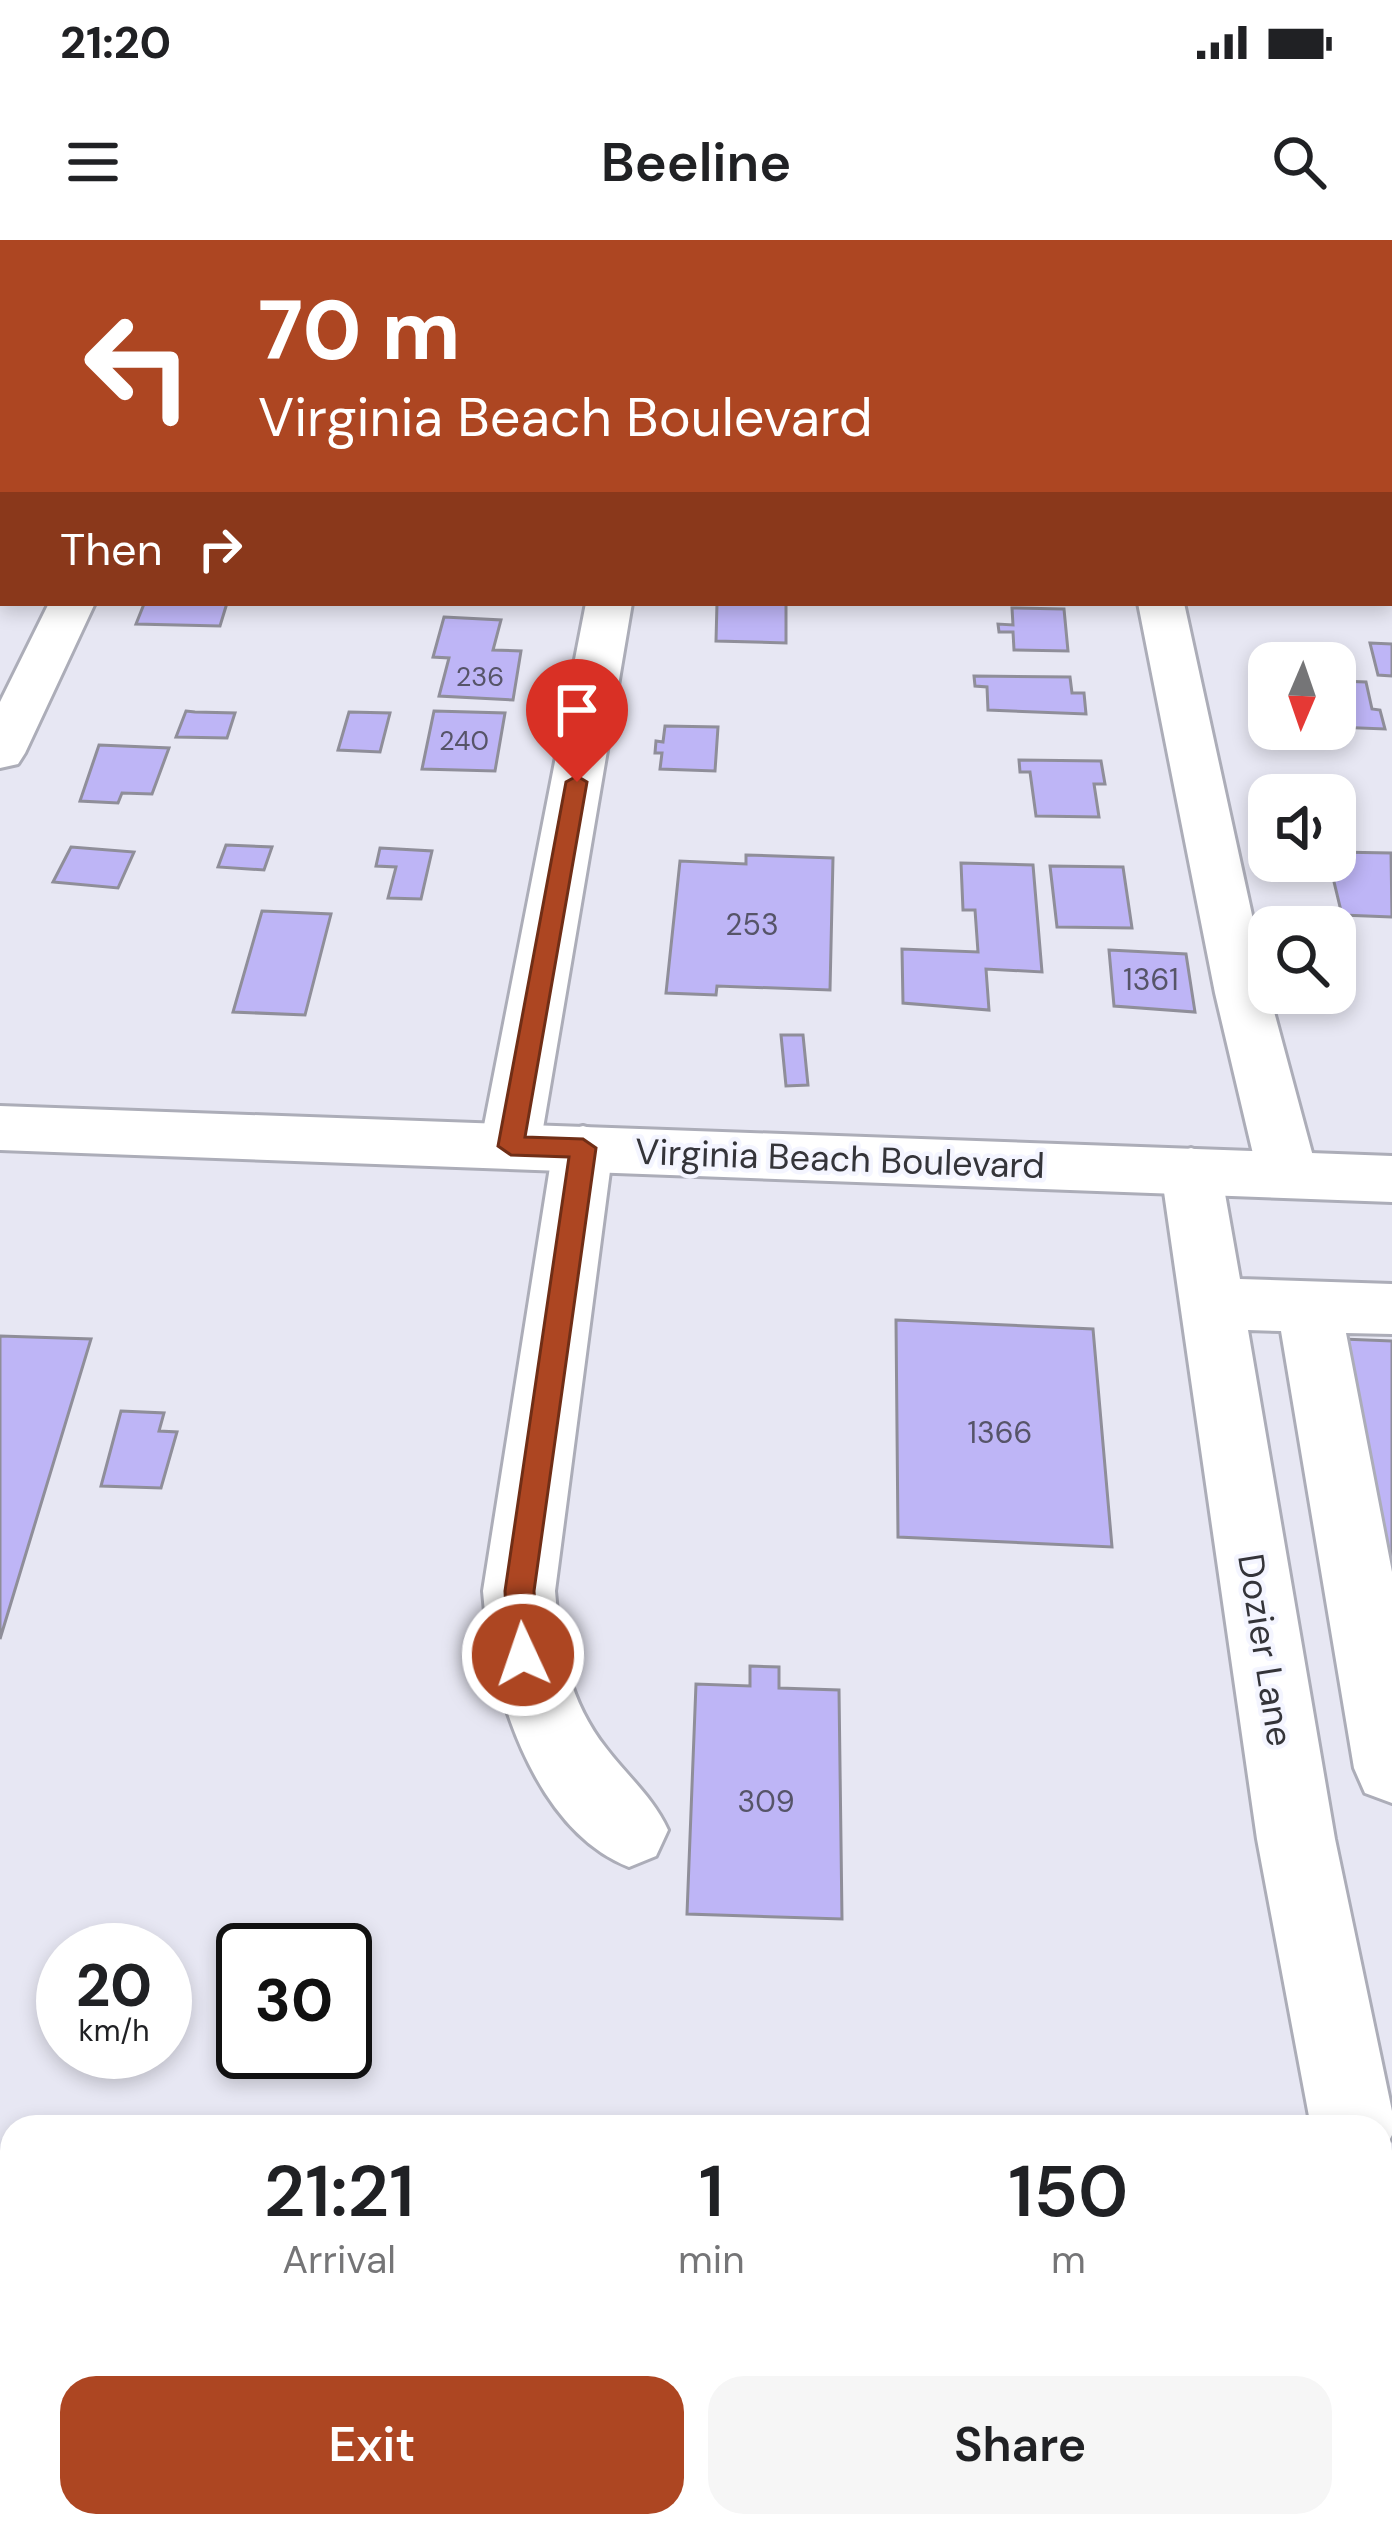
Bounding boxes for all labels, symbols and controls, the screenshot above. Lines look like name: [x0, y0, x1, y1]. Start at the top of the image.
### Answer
text: 21:20: [60, 13, 171, 72]
text: Beeline: [601, 127, 791, 198]
icon: menu: [60, 129, 126, 195]
icon: search: [1266, 129, 1332, 195]
text: 70 m: [258, 276, 461, 385]
icon: left: [60, 288, 216, 444]
text: Virginia Beach Boulevard: [258, 382, 873, 453]
icon: right: [187, 516, 253, 582]
text: Then: [60, 520, 163, 579]
north arrow: [1248, 642, 1356, 750]
map controls: [1248, 642, 1356, 1014]
house number: 236: [456, 659, 504, 694]
pin: [526, 659, 628, 782]
icon: arrive: [544, 677, 610, 743]
house number: 240: [439, 723, 489, 758]
button: sound: [1248, 774, 1356, 882]
house number: 253: [725, 905, 779, 944]
button: search: [1248, 906, 1356, 1014]
house number: 1361: [1123, 960, 1179, 999]
street label: Virginia Beach Boulevard: [634, 1128, 1046, 1189]
house number: 1366: [968, 1413, 1032, 1452]
street label: Dozier Lane: [1227, 1550, 1304, 1750]
position arrow: [460, 1592, 586, 1718]
house number: 309: [737, 1782, 795, 1821]
speed limit sign: 30: [216, 1923, 372, 2079]
text: 20: [76, 1946, 152, 2025]
text: km/h: [79, 2011, 149, 2050]
text: 21:21: [264, 2145, 414, 2238]
text: 1: [699, 2145, 724, 2238]
text: 150: [1008, 2145, 1128, 2238]
text: Arrival: [282, 2234, 396, 2285]
text: min: [678, 2234, 745, 2285]
text: m: [1051, 2234, 1086, 2285]
button: Exit: [60, 2376, 684, 2514]
button: Share: [708, 2376, 1332, 2514]

